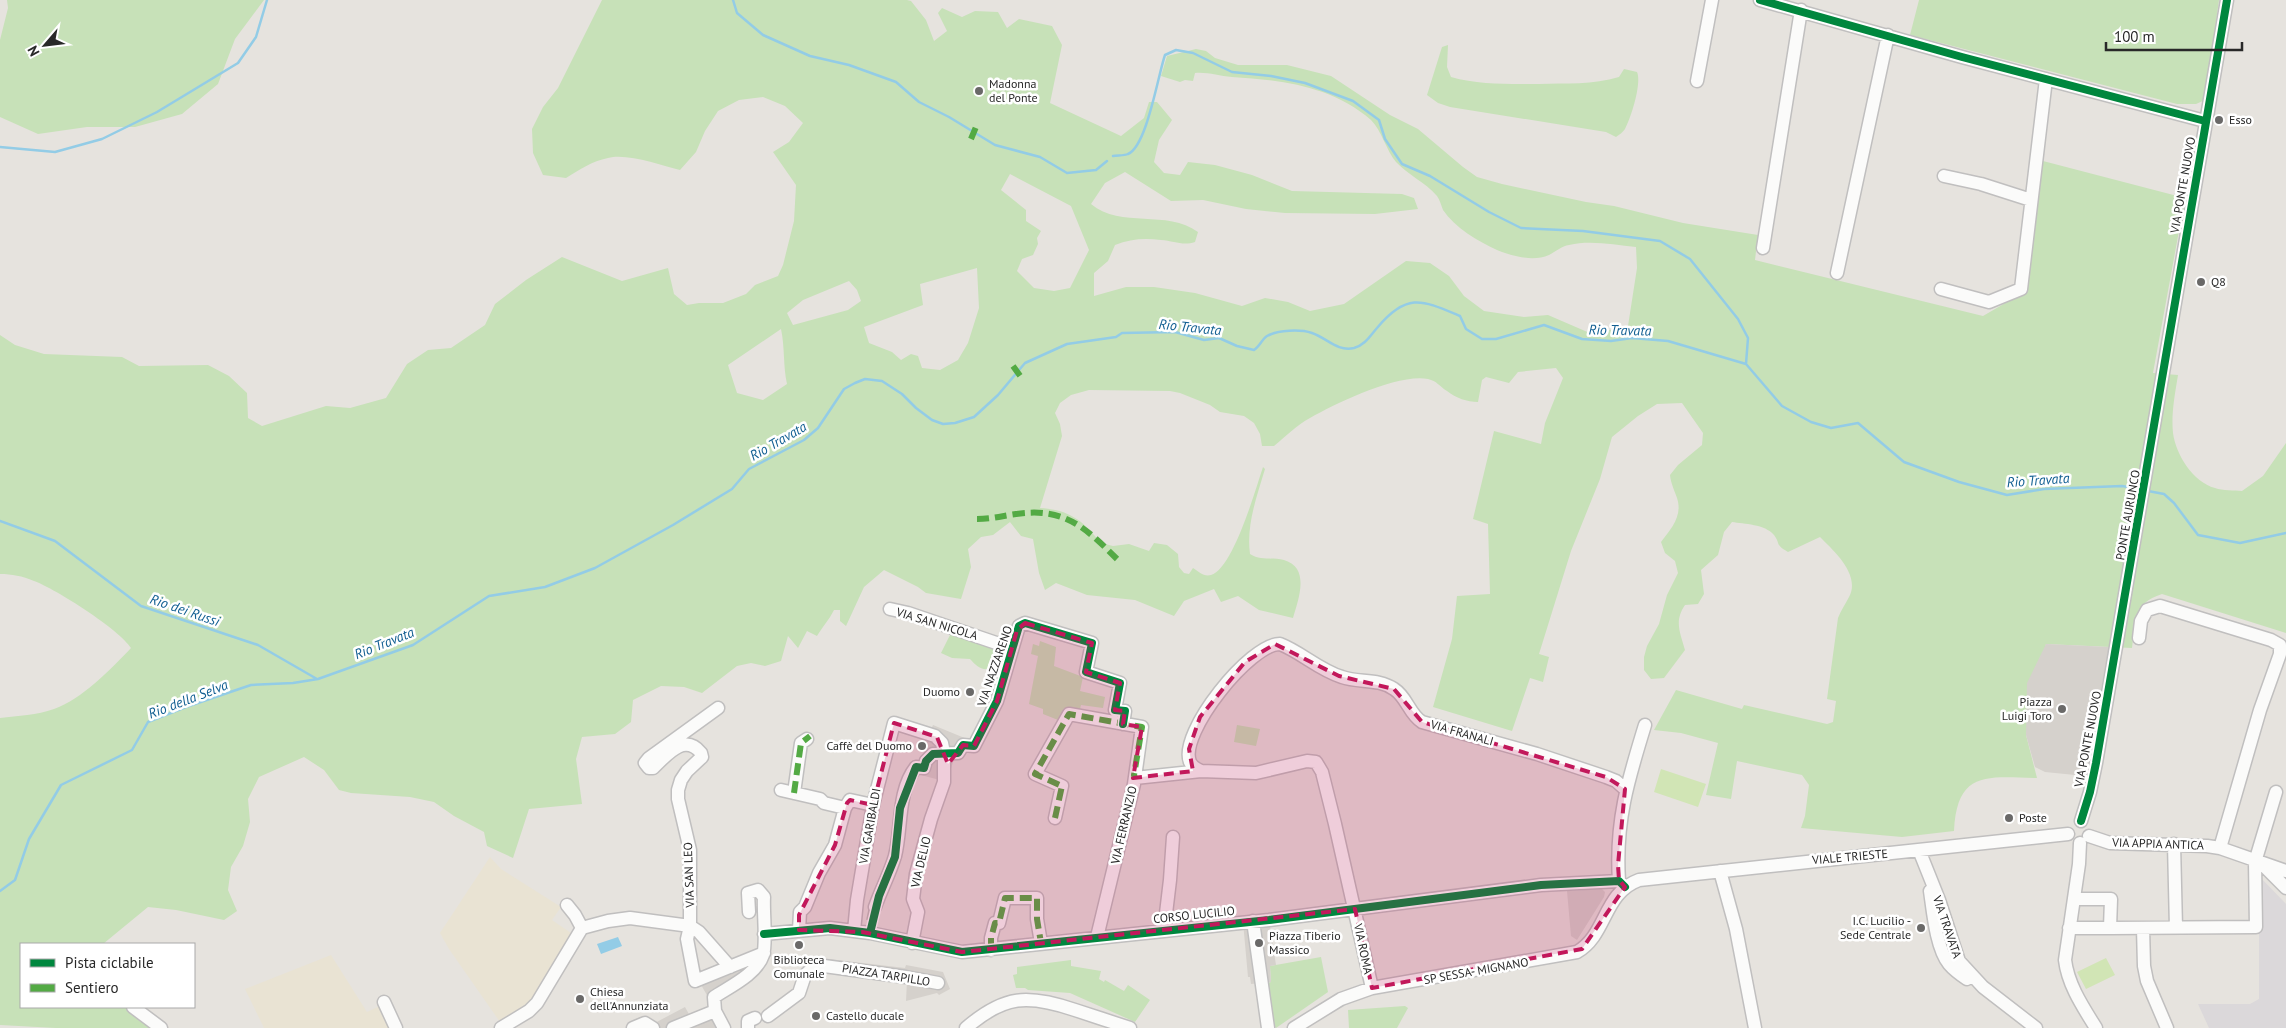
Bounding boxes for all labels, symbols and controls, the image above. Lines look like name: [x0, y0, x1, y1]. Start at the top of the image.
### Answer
north arrow: [20, 20, 70, 70]
scale bar: [2106, 20, 2242, 52]
text: 100 m: [2114, 27, 2155, 46]
text: N: [23, 43, 44, 59]
place label: Madonna del Ponte: [989, 76, 1038, 105]
marker: Madonna del Ponte: [973, 85, 985, 97]
place label: Esso: [2229, 112, 2252, 127]
marker: Esso: [2213, 114, 2225, 126]
street label: VIA PONTE NUOVO: [2166, 136, 2198, 235]
place label: Q8: [2211, 274, 2226, 289]
marker: Q8: [2195, 276, 2207, 288]
water label: Rio Travata: [1158, 315, 1222, 339]
water label: Rio Travata: [1588, 320, 1652, 340]
water label: Rio Travata: [746, 417, 810, 465]
water label: Rio Travata: [2006, 469, 2070, 491]
street label: PONTE AURUNCO: [2112, 469, 2143, 561]
water label: Rio dei Russi: [148, 590, 223, 630]
street label: VIA SAN NICOLA: [894, 604, 980, 643]
water label: Rio Travata: [351, 623, 417, 663]
street label: VIA NAZZARENO: [973, 623, 1015, 709]
water label: Rio della Selva: [146, 675, 231, 722]
place label: Duomo: [923, 684, 960, 699]
marker: Duomo: [964, 686, 976, 698]
street label: VIA PONTE NUOVO: [2071, 690, 2104, 789]
place label: Piazza Luigi Toro: [2002, 694, 2052, 723]
marker: Piazza Luigi Toro: [2056, 703, 2068, 715]
street label: VIA FRANALI: [1428, 716, 1495, 749]
place label: Caffè del Duomo: [826, 738, 912, 753]
marker: Caffè del Duomo: [916, 740, 928, 752]
street label: VIA FERRANZIO: [1107, 784, 1140, 867]
street label: VIA GARIBALDI: [855, 787, 884, 866]
place label: Poste: [2019, 810, 2047, 825]
marker: Poste: [2003, 812, 2015, 824]
street label: VIA APPIA ANTICA: [2111, 834, 2204, 853]
street label: VIA DELIO: [907, 835, 934, 890]
street label: VIA SAN LEO: [680, 842, 697, 909]
street label: VIALE TRIESTE: [1810, 846, 1888, 867]
street label: VIA TRAVATA: [1929, 893, 1965, 960]
street label: CORSO LUCILIO: [1152, 903, 1235, 926]
place label: I.C. Lucilio - Sede Centrale: [1840, 913, 1911, 942]
street label: VIA ROMA: [1351, 921, 1376, 976]
marker: I.C. Lucilio - Sede Centrale: [1915, 922, 1927, 934]
place label: Piazza Tiberio Massico: [1269, 928, 1341, 957]
marker: Piazza Tiberio Massico: [1253, 937, 1265, 949]
marker: Biblioteca Comunale: [793, 939, 805, 951]
legend: [20, 943, 195, 1008]
place label: Biblioteca Comunale: [773, 952, 825, 981]
text: Pista ciclabile: [65, 953, 154, 972]
street label: SP SESSA- MIGNANO: [1422, 954, 1529, 987]
street label: PIAZZA TARPILLO: [841, 960, 931, 989]
text: Sentiero: [65, 978, 119, 997]
place label: Chiesa dell'Annunziata: [590, 984, 668, 1013]
marker: Chiesa dell'Annunziata: [574, 993, 586, 1005]
place label: Castello ducale: [826, 1008, 904, 1023]
marker: Castello ducale: [810, 1010, 822, 1022]

